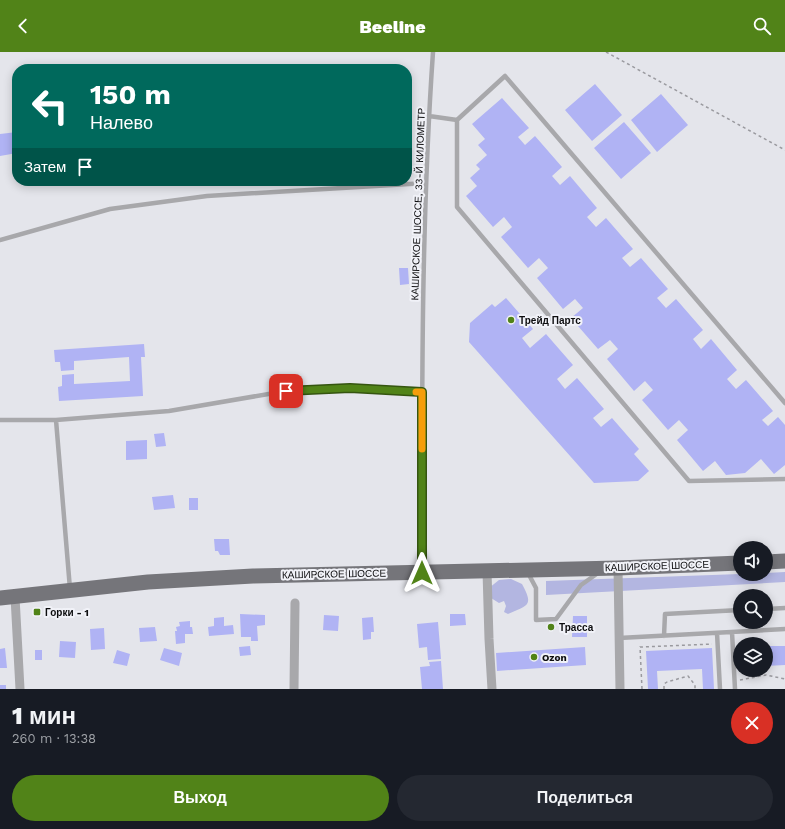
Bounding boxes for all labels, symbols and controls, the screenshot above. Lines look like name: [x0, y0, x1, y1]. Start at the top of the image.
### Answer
icon: back: [12, 15, 34, 37]
icon: search: [751, 15, 773, 37]
text: Beeline: [359, 16, 426, 37]
text: 150 m: [90, 78, 171, 111]
icon: left: [24, 80, 76, 132]
street label: КАШИРСКОЕ ШОССЕ, 33-Й КИЛОМЕТР: [408, 107, 427, 301]
text: Налево: [90, 112, 153, 133]
icon: arrive: [74, 156, 96, 178]
text: Затем: [24, 158, 66, 176]
marker: Трейд Партс: [506, 315, 516, 325]
place label: Трейд Партс: [519, 315, 581, 326]
pin: [269, 374, 303, 408]
icon: arrive: [275, 380, 297, 402]
map controls: [733, 541, 773, 677]
button: sound: [733, 541, 773, 581]
position arrow: [401, 552, 443, 594]
street label: КАШИРСКОЕ ШОССЕ: [605, 559, 710, 573]
street label: КАШИРСКОЕ ШОССЕ: [282, 568, 387, 580]
button: search: [733, 589, 773, 629]
marker: Горки - 1: [32, 607, 42, 617]
place label: Горки - 1: [45, 607, 89, 618]
marker: Трасса: [546, 622, 556, 632]
place label: Трасса: [559, 622, 594, 633]
button: layers: [733, 637, 773, 677]
marker: Ozon: [529, 652, 539, 662]
place label: Ozon: [542, 652, 567, 663]
text: 1 мин: [12, 702, 76, 730]
button: close: [731, 702, 773, 744]
text: 260 m · 13:38: [12, 731, 96, 746]
button: Выход: [12, 775, 389, 821]
button: Поделиться: [397, 775, 773, 821]

